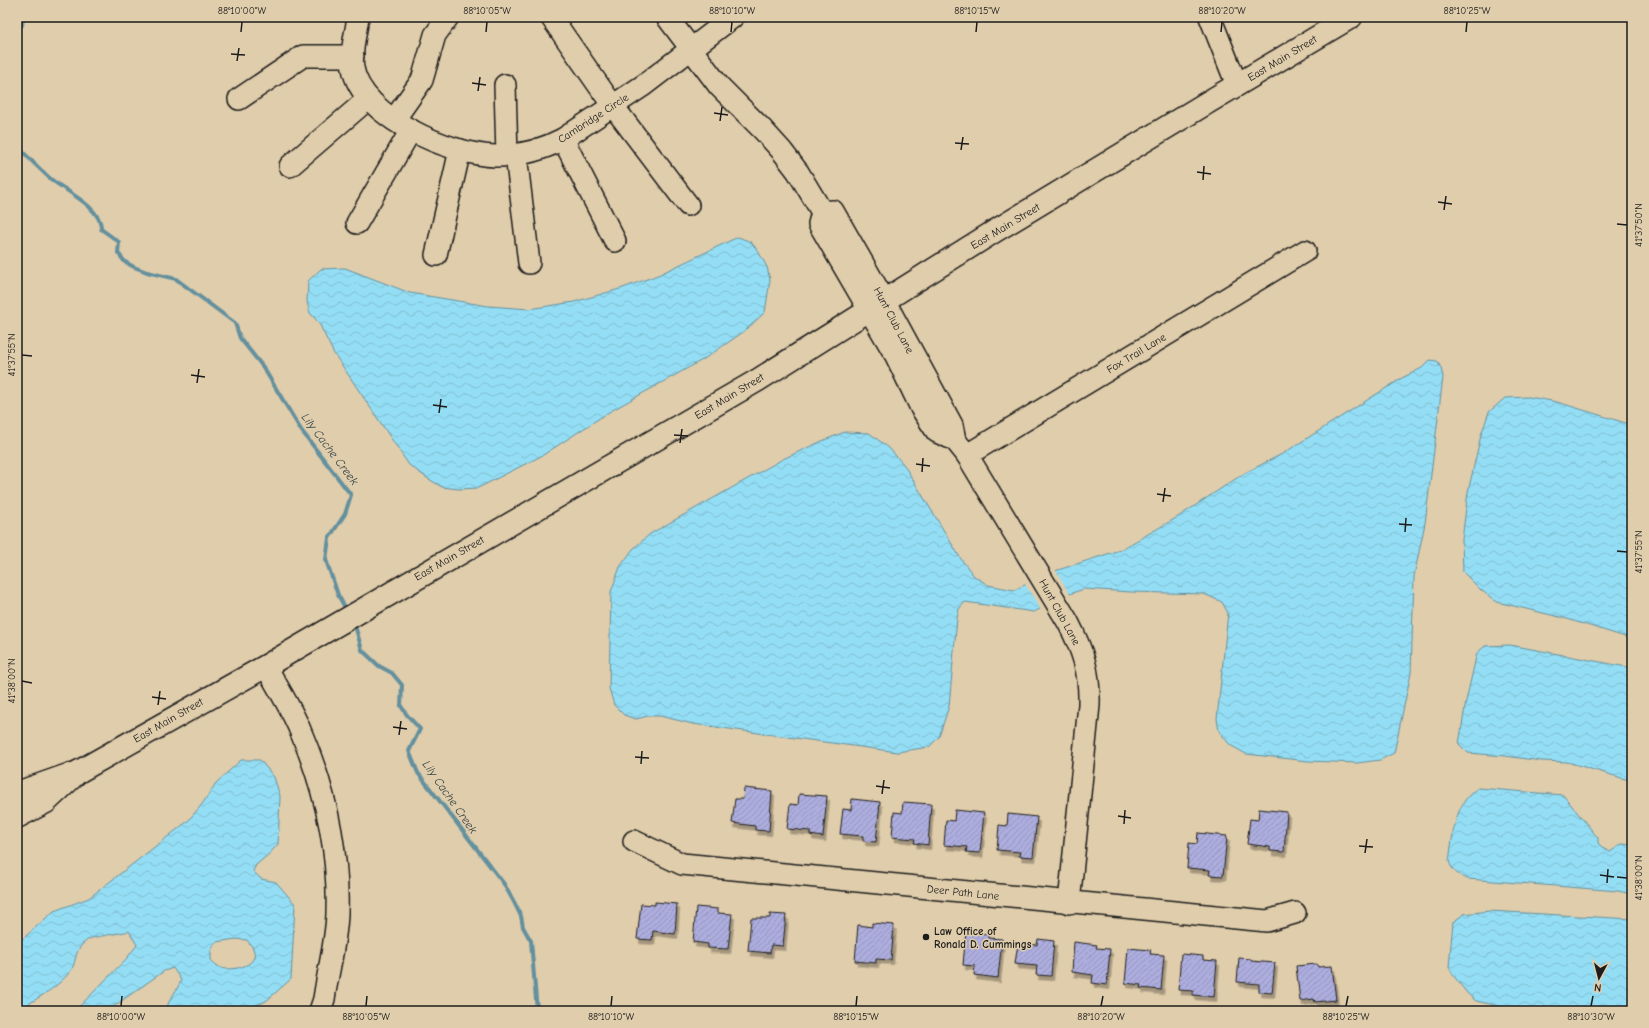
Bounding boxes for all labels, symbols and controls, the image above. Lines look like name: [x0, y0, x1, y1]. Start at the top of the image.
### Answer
text: 88°10'00"W: [218, 5, 267, 17]
text: 88°10'05"W: [463, 5, 511, 17]
text: 88°10'10"W: [709, 5, 755, 17]
text: 88°10'15"W: [954, 5, 1000, 17]
text: 88°10'20"W: [1198, 5, 1246, 17]
text: 88°10'25"W: [1444, 5, 1491, 17]
street label: East Main Street: [1245, 32, 1320, 84]
street label: Cambridge Circle: [555, 90, 631, 146]
street label: East Main Street: [968, 200, 1043, 252]
text: 41°37'50"N: [1633, 203, 1645, 247]
street label: Hunt Club Lane: [871, 285, 917, 356]
street label: Fox Trail Lane: [1104, 330, 1169, 376]
text: 41°37'55"N: [6, 333, 18, 377]
street label: East Main Street: [692, 370, 767, 422]
water label: Lily Cache Creek: [298, 410, 362, 488]
text: 41°37'55"N: [1633, 530, 1645, 574]
street label: East Main Street: [412, 533, 487, 584]
street label: Hunt Club Lane: [1036, 577, 1083, 648]
text: 41°38'00"N: [6, 659, 18, 703]
street label: East Main Street: [131, 695, 206, 746]
water label: Lily Cache Creek: [420, 758, 481, 836]
text: 41°38'00"N: [1633, 856, 1645, 900]
street label: Deer Path Lane: [926, 882, 1000, 903]
place label: Law Office of Ronald D. Cummings: [934, 925, 1032, 951]
marker: Law Office of Ronald D. Cummings: [921, 932, 931, 942]
north arrow: [1579, 958, 1619, 998]
text: N: [1593, 981, 1602, 994]
text: 88°10'00"W: [97, 1011, 146, 1023]
text: 88°10'05"W: [342, 1011, 390, 1023]
text: 88°10'10"W: [588, 1011, 634, 1023]
text: 88°10'15"W: [833, 1011, 879, 1023]
text: 88°10'20"W: [1077, 1011, 1125, 1023]
text: 88°10'25"W: [1323, 1011, 1370, 1023]
text: 88°10'30"W: [1567, 1011, 1615, 1023]

